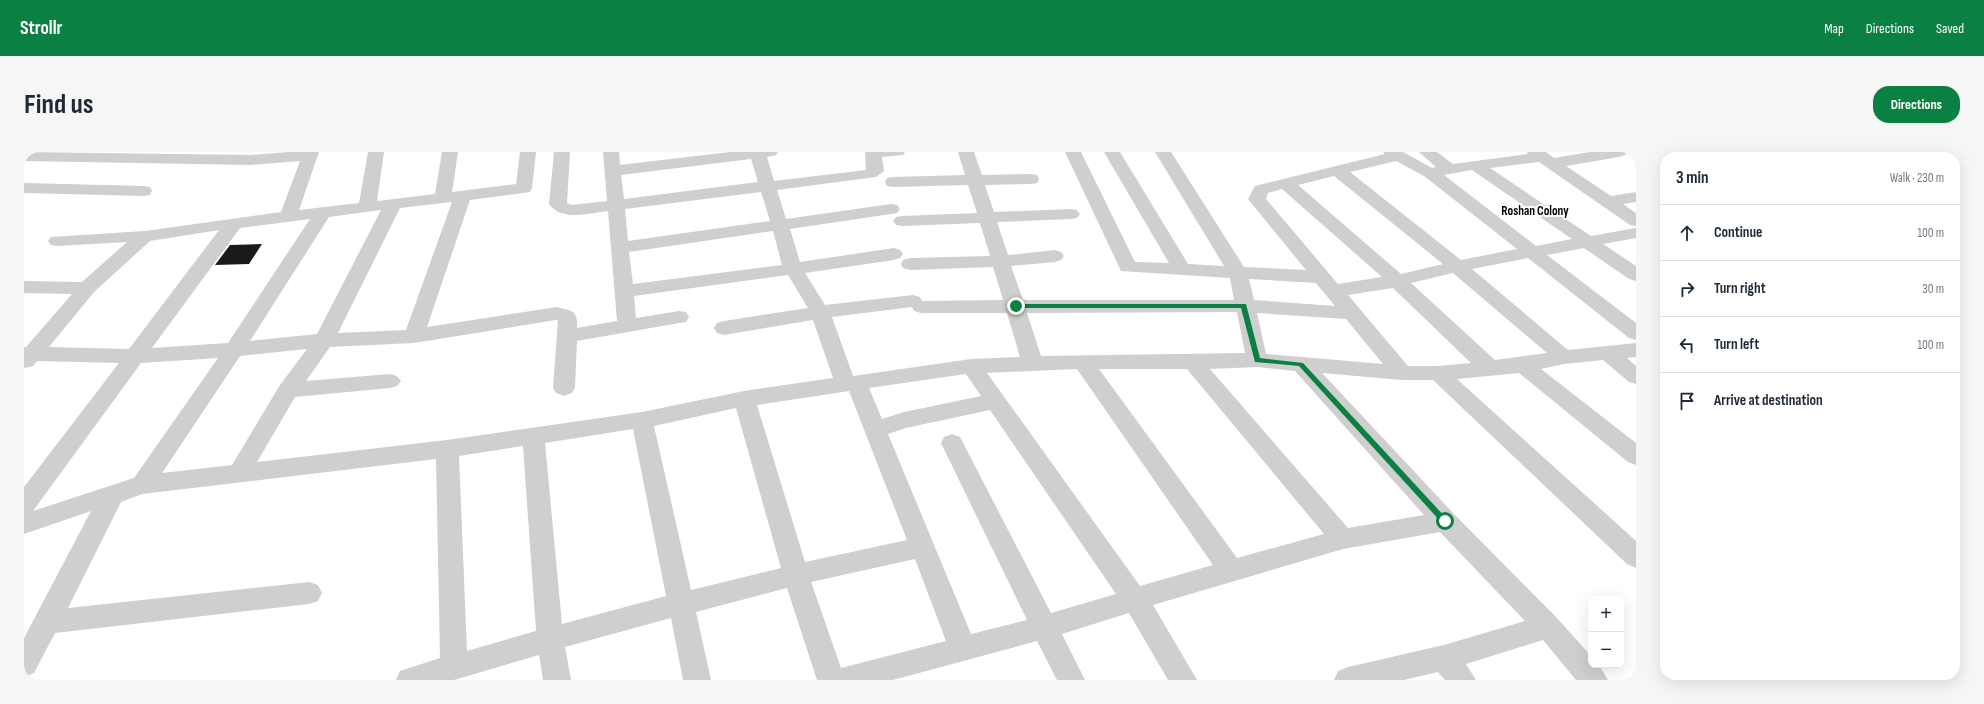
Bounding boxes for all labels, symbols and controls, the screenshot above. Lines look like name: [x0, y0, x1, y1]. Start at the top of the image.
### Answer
text: Strollr: [20, 17, 62, 40]
text: Map: [1824, 20, 1844, 37]
text: Directions: [1866, 20, 1914, 37]
text: Saved: [1936, 20, 1964, 37]
button: Directions: [1873, 86, 1960, 123]
text: Find us: [24, 88, 93, 121]
text: 3 min: [1676, 168, 1709, 188]
text: Walk · 230 m: [1890, 170, 1944, 186]
district label: Roshan Colony: [1501, 203, 1569, 219]
icon: ahead: [1676, 222, 1698, 244]
text: Continue: [1714, 223, 1763, 242]
text: 100 m: [1917, 225, 1944, 241]
icon: right: [1676, 278, 1698, 300]
text: Turn right: [1714, 279, 1766, 298]
text: 30 m: [1922, 281, 1944, 297]
route end: [1007, 297, 1025, 315]
icon: left: [1676, 334, 1698, 356]
text: Turn left: [1714, 335, 1759, 354]
text: 100 m: [1917, 337, 1944, 353]
icon: arrive: [1676, 390, 1698, 412]
text: Arrive at destination: [1714, 391, 1823, 410]
route start: [1436, 512, 1454, 530]
map controls: [1588, 596, 1624, 668]
button: +: [1588, 596, 1624, 632]
button: −: [1588, 632, 1624, 668]

